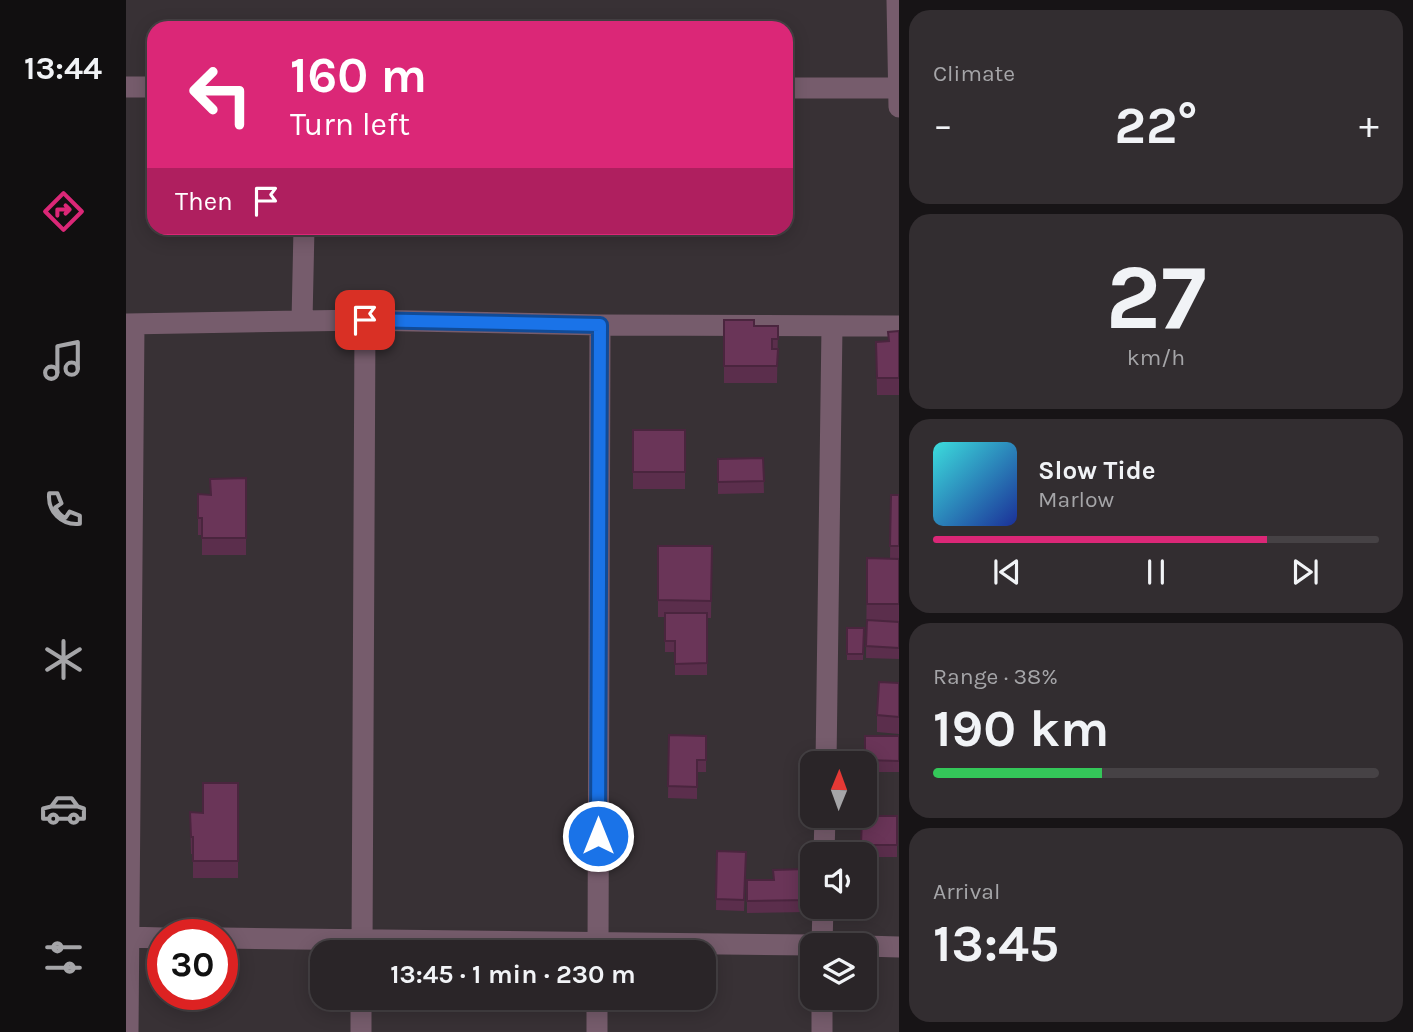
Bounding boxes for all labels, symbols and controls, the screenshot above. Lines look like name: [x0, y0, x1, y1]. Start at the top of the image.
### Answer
text: 160 m: [290, 47, 427, 104]
icon: left: [175, 49, 266, 140]
text: 13:44: [24, 50, 102, 87]
text: Climate: [933, 60, 1015, 87]
text: 22°: [1114, 95, 1198, 156]
text: −: [933, 103, 953, 148]
text: +: [1359, 103, 1379, 148]
text: Turn left: [290, 106, 410, 143]
icon: arrive: [247, 182, 285, 220]
text: Then: [175, 186, 233, 217]
icon: directions: [39, 187, 88, 236]
text: 27: [1106, 245, 1206, 351]
pin: [335, 290, 395, 350]
icon: arrive: [346, 301, 384, 339]
icon: music: [39, 336, 88, 385]
text: km/h: [1127, 344, 1185, 371]
text: Slow Tide: [1038, 455, 1156, 486]
icon: phone: [39, 485, 88, 534]
text: Marlow: [1038, 486, 1114, 513]
icon: previous: [988, 553, 1026, 591]
icon: pause: [1137, 553, 1175, 591]
icon: next: [1286, 553, 1324, 591]
icon: climate: [39, 635, 88, 684]
text: Range · 38%: [933, 663, 1058, 690]
text: 190 km: [933, 698, 1109, 759]
north arrow: [800, 751, 877, 828]
map controls: [800, 751, 877, 1010]
icon: car: [39, 784, 88, 833]
position arrow: [561, 799, 635, 873]
button: sound: [800, 842, 877, 919]
text: Arrival: [933, 878, 1000, 905]
text: 13:45: [933, 913, 1059, 974]
speed limit sign: 30: [147, 919, 238, 1010]
icon: filters: [39, 933, 88, 982]
button: layers: [800, 933, 877, 1010]
text: 13:45 · 1 min · 230 m: [390, 959, 636, 990]

